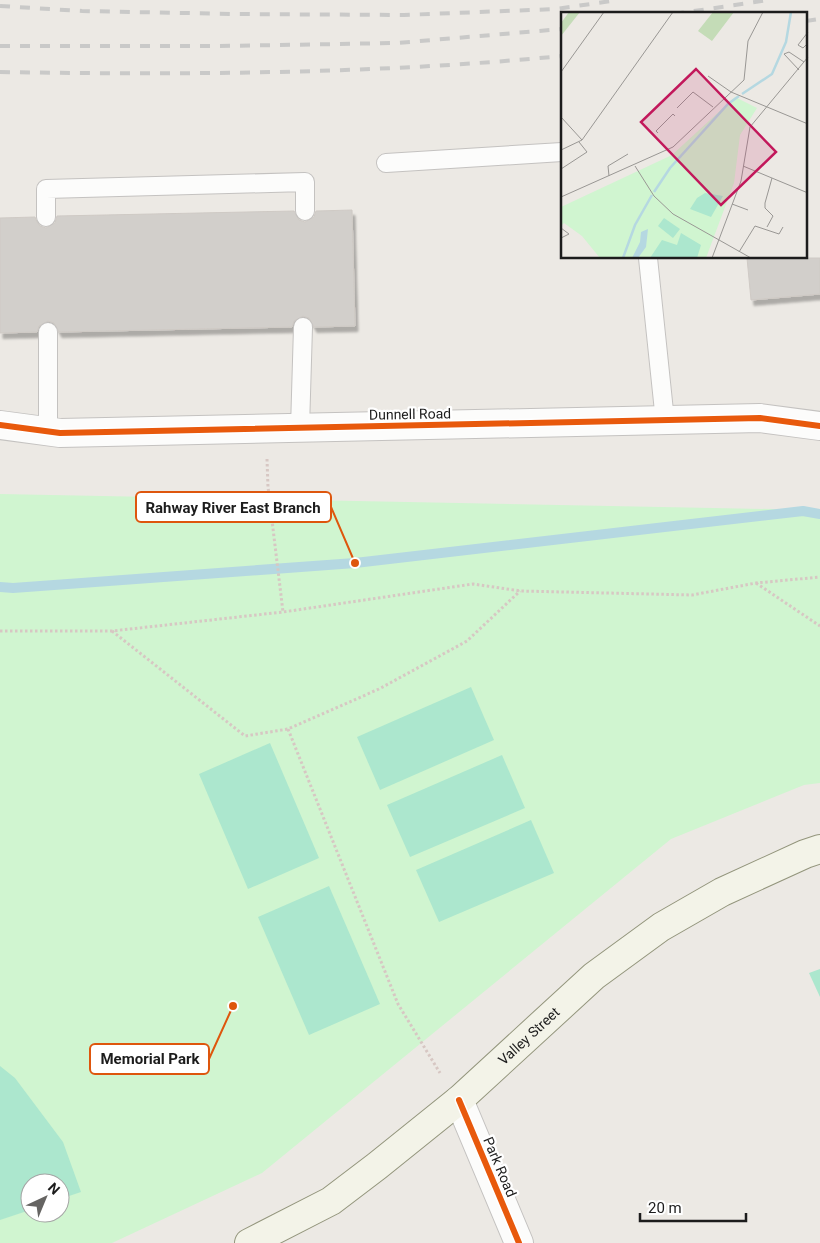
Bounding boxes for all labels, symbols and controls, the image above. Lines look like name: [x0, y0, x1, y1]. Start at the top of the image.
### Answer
inset map: [561, 12, 808, 259]
street label: Dunnell Road: [369, 405, 451, 423]
callout: Rahway River East Branch: [136, 492, 331, 522]
text: Rahway River East Branch: [145, 499, 321, 517]
street label: Valley Street: [495, 1003, 563, 1068]
callout: Memorial Park: [90, 1044, 209, 1074]
text: Memorial Park: [100, 1050, 200, 1068]
street label: Park Road: [480, 1135, 520, 1199]
north arrow: [20, 1173, 70, 1223]
text: N: [45, 1179, 63, 1198]
scale bar: [640, 1190, 746, 1222]
text: 20 m: [648, 1199, 682, 1217]

